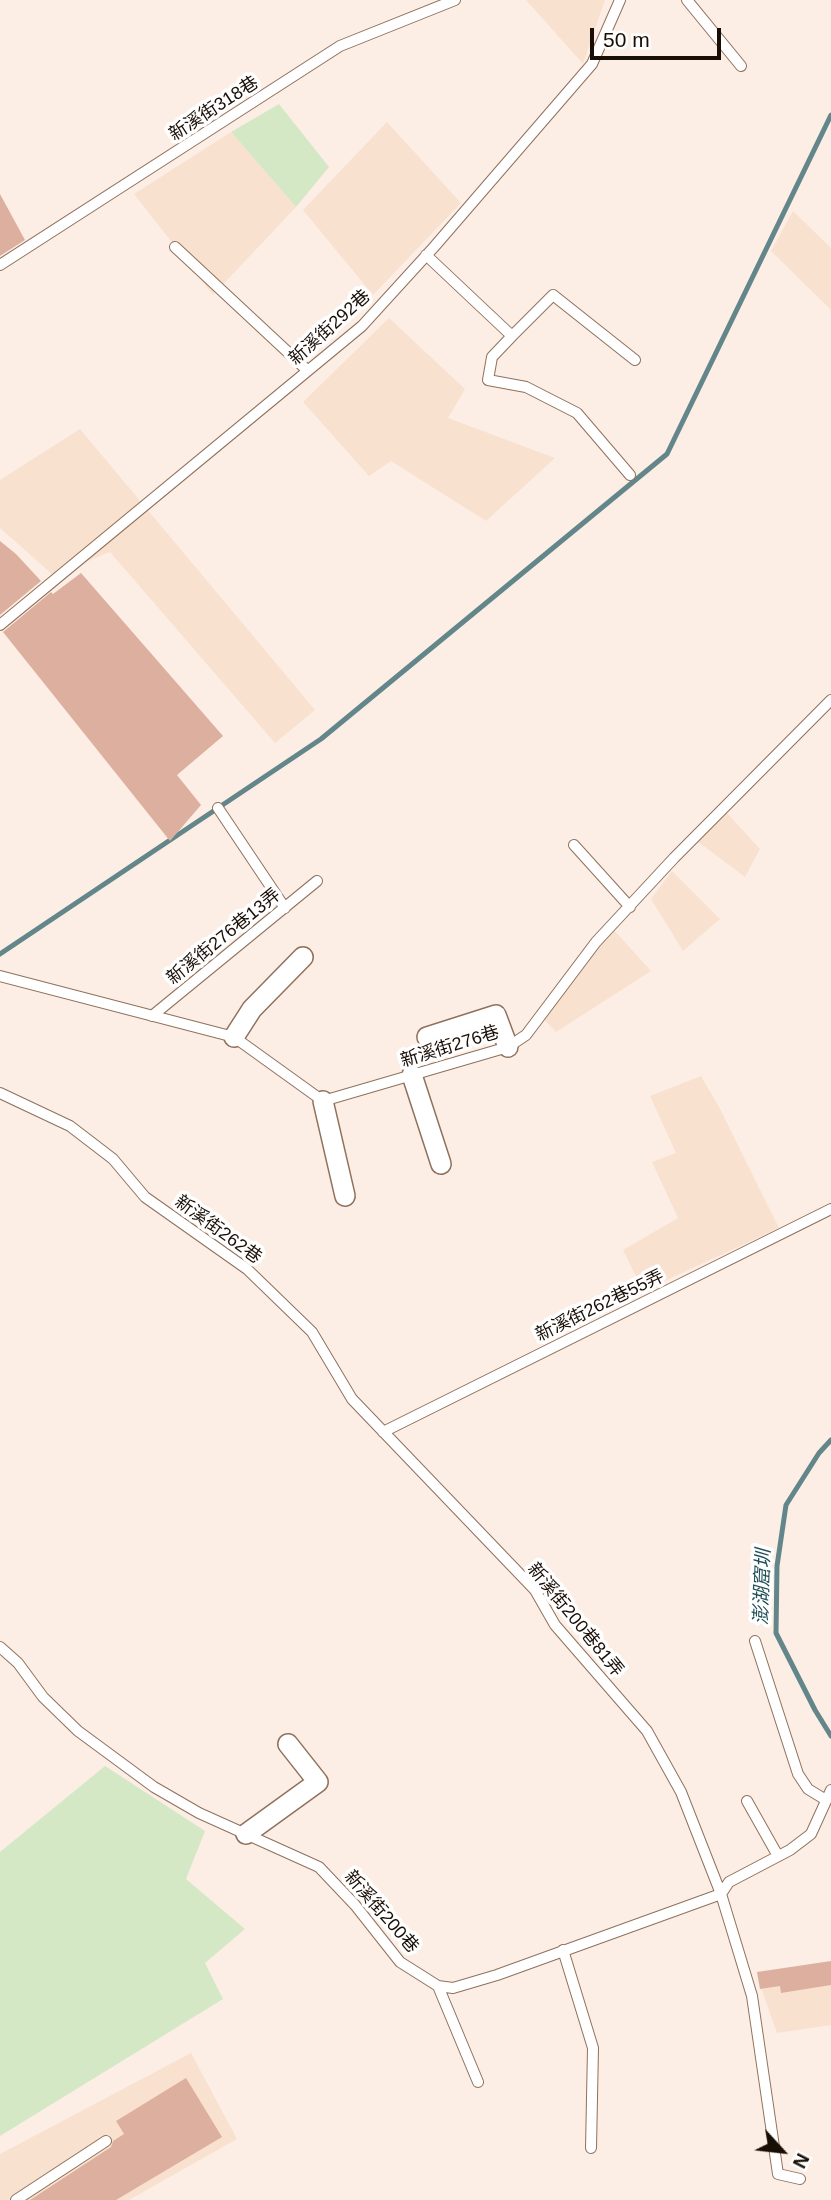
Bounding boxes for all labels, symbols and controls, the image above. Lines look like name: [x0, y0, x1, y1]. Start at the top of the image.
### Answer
scale bar: [593, 14, 724, 58]
text: 50 m: [603, 28, 650, 51]
street label: 新溪街318巷: [165, 72, 263, 146]
street label: 新溪街292巷: [285, 286, 375, 370]
street label: 新溪街276巷13弄: [163, 885, 285, 989]
street label: 新溪街276巷: [398, 1022, 502, 1072]
street label: 新溪街262巷: [170, 1191, 266, 1269]
street label: 新溪街262巷55弄: [532, 1266, 668, 1346]
water label: 澎湖窟圳: [750, 1549, 776, 1625]
street label: 新溪街200巷81弄: [523, 1559, 627, 1681]
street label: 新溪街200巷: [339, 1866, 423, 1958]
north arrow: [747, 2116, 817, 2186]
text: N: [789, 2150, 814, 2172]

